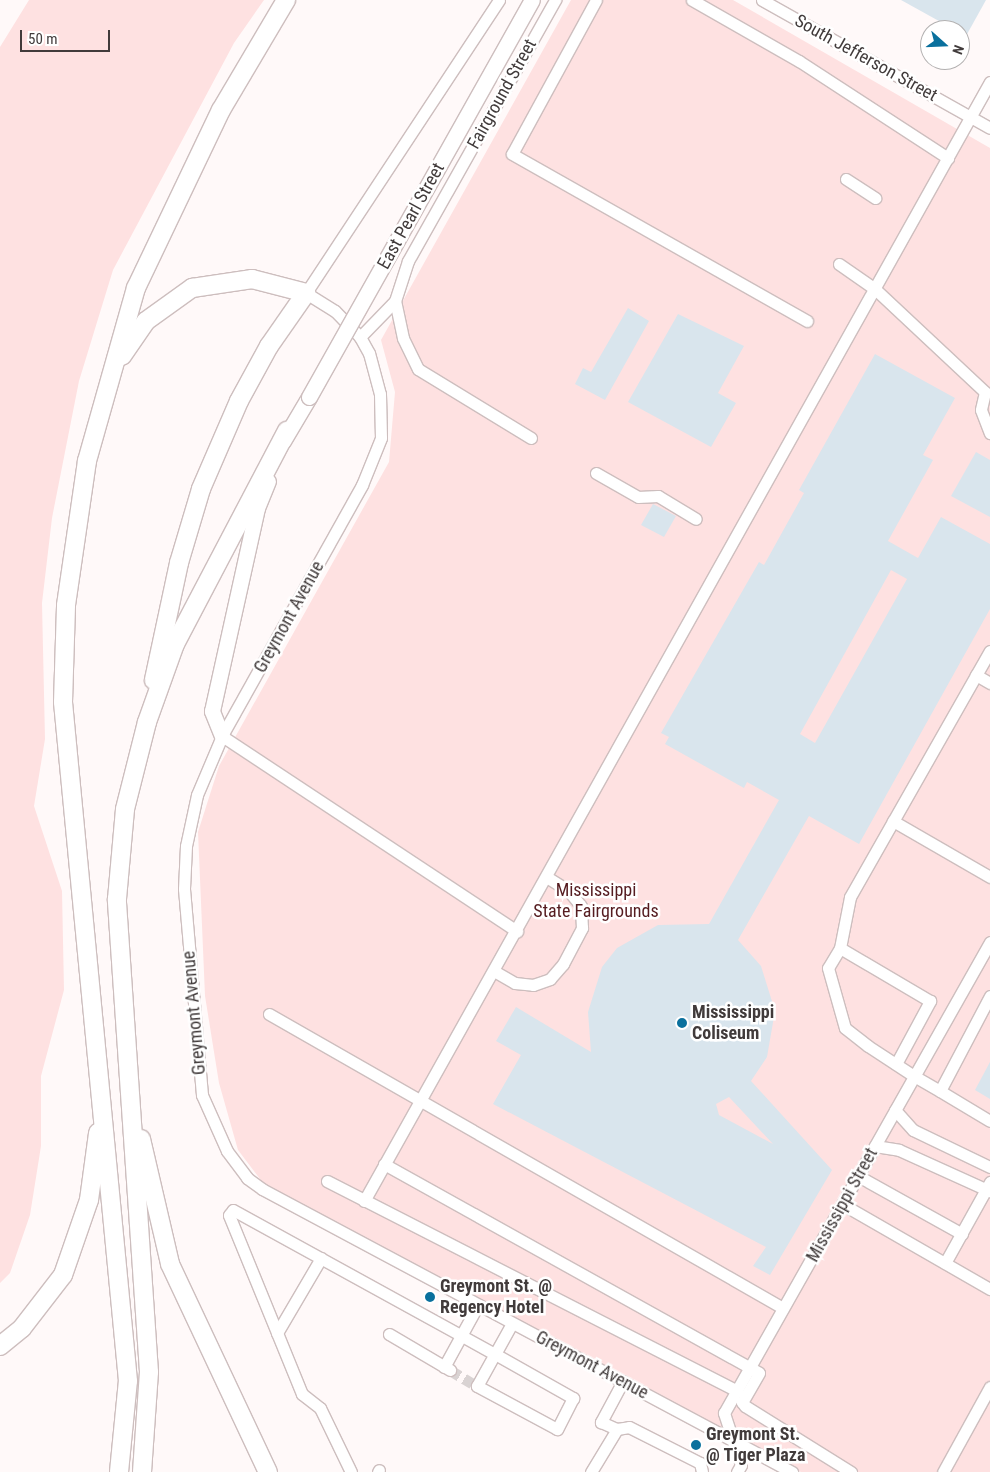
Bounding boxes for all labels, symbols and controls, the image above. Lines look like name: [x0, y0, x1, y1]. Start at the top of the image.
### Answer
street label: South Jefferson Street: [791, 10, 941, 106]
scale bar: [22, 20, 112, 52]
north arrow: [920, 20, 970, 70]
text: 50 m: [28, 30, 58, 48]
street label: Fairground Street: [463, 35, 541, 153]
text: N: [949, 43, 967, 57]
street label: East Pearl Street: [373, 159, 449, 273]
street label: Greymont Avenue: [249, 557, 329, 677]
park label: Mississippi State Fairgrounds: [533, 880, 659, 922]
street label: Greymont Avenue: [178, 950, 210, 1076]
place label: Mississippi Coliseum: [692, 1002, 774, 1044]
marker: Mississippi Coliseum: [676, 1017, 688, 1029]
street label: Mississippi Street: [802, 1144, 882, 1266]
place label: Greymont St. @ Regency Hotel: [440, 1276, 552, 1318]
marker: Greymont St. @ Regency Hotel: [424, 1291, 436, 1303]
street label: Greymont Avenue: [532, 1326, 652, 1404]
place label: Greymont St. @ Tiger Plaza: [706, 1424, 806, 1466]
marker: Greymont St. @ Tiger Plaza: [690, 1439, 702, 1451]

